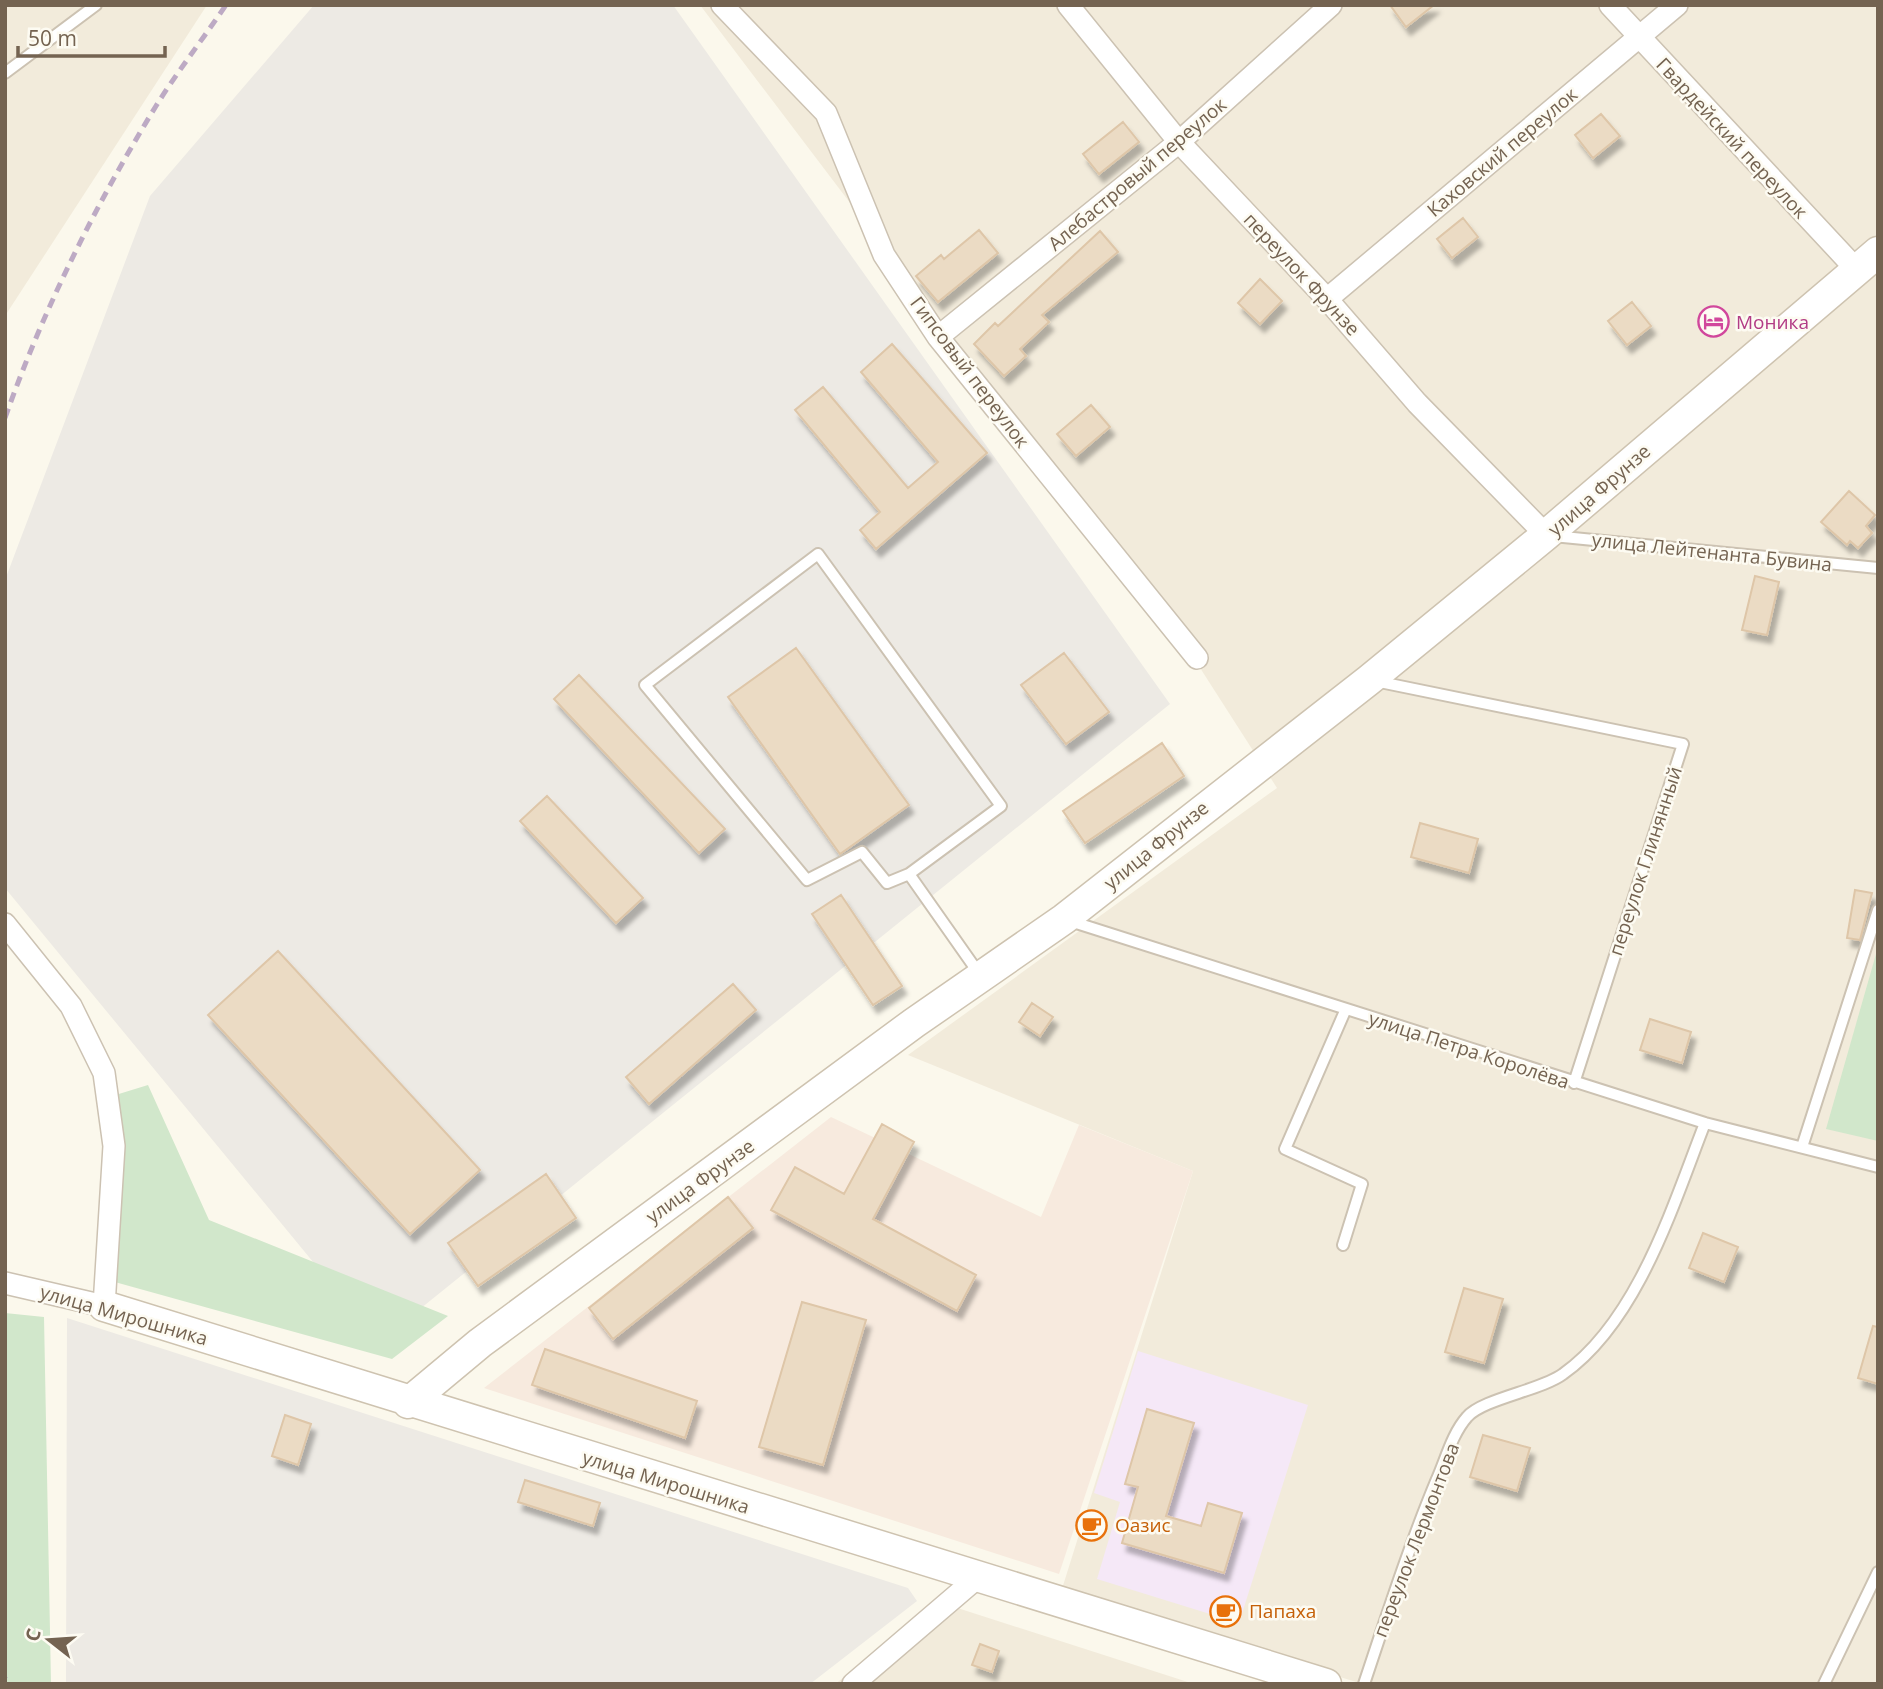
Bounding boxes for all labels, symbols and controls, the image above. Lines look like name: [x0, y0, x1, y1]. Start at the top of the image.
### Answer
scale bar: [18, 14, 164, 58]
text: 50 m: [28, 24, 77, 52]
street label: Гвардейский переулок: [1651, 52, 1814, 224]
street label: Каховский переулок: [1421, 81, 1583, 223]
street label: Алебастровый переулок: [1042, 91, 1232, 256]
street label: переулок Фрунзе: [1238, 207, 1366, 341]
street label: Гипсовый переулок: [904, 291, 1036, 453]
hotel icon: Моника: [1696, 305, 1730, 339]
place label: Моника: [1736, 309, 1809, 335]
street label: улица Фрунзе: [1542, 438, 1656, 542]
street label: улица Лейтенанта Бувина: [1591, 526, 1833, 578]
street label: переулок Глинянный: [1602, 763, 1688, 959]
street label: улица Фрунзе: [1098, 795, 1214, 895]
street label: улица Петра Королёва: [1365, 1005, 1573, 1095]
street label: улица Фрунзе: [641, 1133, 759, 1229]
street label: улица Мирошника: [37, 1279, 211, 1351]
street label: переулок Лермонтова: [1367, 1439, 1465, 1641]
street label: улица Мирошника: [579, 1444, 753, 1520]
cafe icon: Оазис: [1075, 1508, 1109, 1542]
place label: Оазис: [1115, 1512, 1171, 1538]
cafe icon: Папаха: [1209, 1594, 1243, 1628]
place label: Папаха: [1249, 1598, 1316, 1624]
north arrow: [14, 1605, 84, 1675]
text: С: [19, 1625, 47, 1645]

